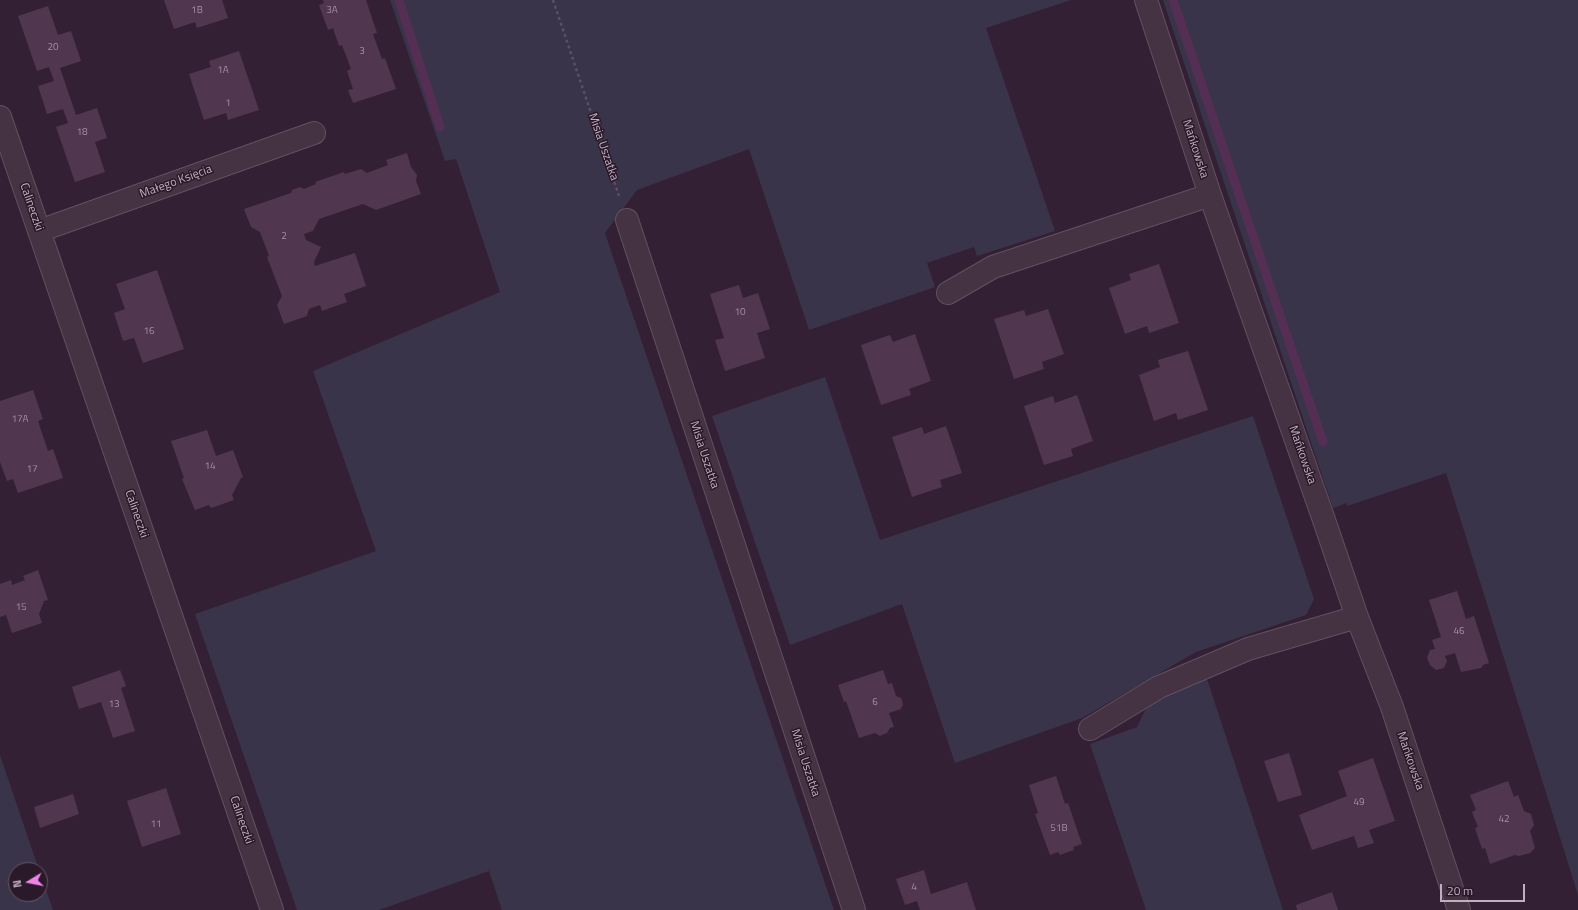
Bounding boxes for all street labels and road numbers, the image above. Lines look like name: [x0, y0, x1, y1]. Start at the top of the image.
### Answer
street label: Misia Uszatka: [585, 111, 621, 183]
street label: Mańkowska: [1179, 118, 1211, 180]
street label: Małego Księcia: [138, 162, 214, 202]
street label: Calineczki: [16, 181, 46, 233]
street label: Misia Uszatka: [686, 419, 722, 491]
street label: Mańkowska: [1285, 424, 1319, 486]
street label: Calineczki: [121, 488, 151, 540]
street label: Misia Uszatka: [787, 727, 823, 799]
street label: Mańkowska: [1393, 730, 1427, 792]
street label: Calineczki: [226, 794, 256, 846]

